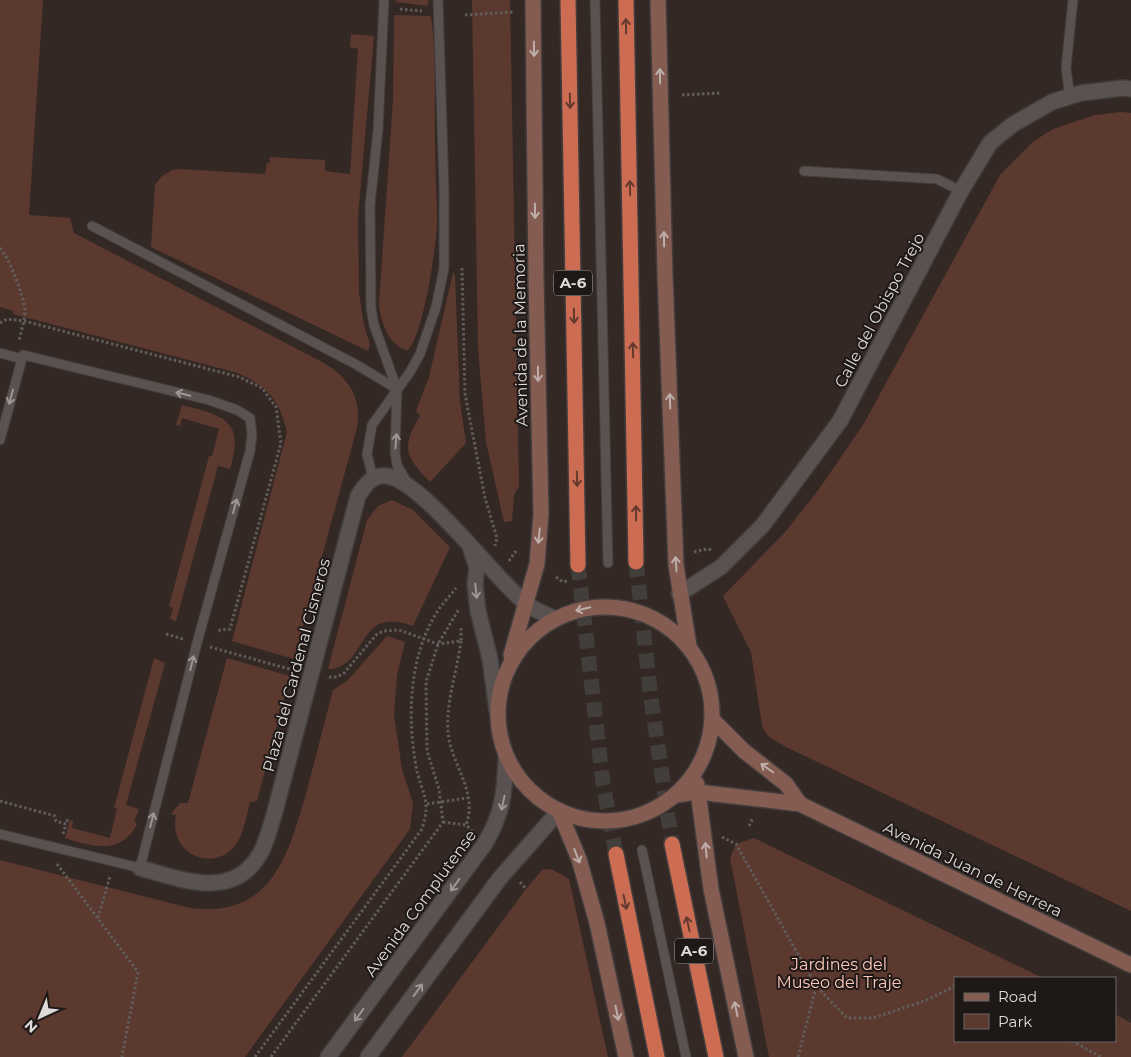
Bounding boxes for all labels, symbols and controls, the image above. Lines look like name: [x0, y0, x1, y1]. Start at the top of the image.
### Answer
one-way arrow: [622, 18, 631, 34]
one-way arrow: [529, 40, 539, 56]
one-way arrow: [655, 69, 665, 85]
one-way arrow: [565, 92, 575, 109]
one-way arrow: [625, 180, 635, 196]
one-way arrow: [530, 202, 540, 219]
street label: Calle del Obispo Trejo: [831, 230, 928, 391]
one-way arrow: [659, 231, 669, 248]
street label: Avenida de la Memoria: [509, 243, 532, 427]
road number: A-6: [554, 270, 592, 296]
one-way arrow: [569, 308, 579, 324]
one-way arrow: [628, 343, 638, 359]
one-way arrow: [533, 365, 543, 381]
one-way arrow: [6, 389, 16, 405]
one-way arrow: [175, 389, 191, 398]
one-way arrow: [665, 394, 674, 410]
one-way arrow: [391, 433, 400, 449]
one-way arrow: [572, 470, 581, 486]
one-way arrow: [231, 499, 240, 515]
one-way arrow: [631, 505, 640, 521]
one-way arrow: [534, 528, 544, 544]
street label: Plaza del Cardenal Cisneros: [259, 556, 334, 774]
one-way arrow: [672, 556, 681, 572]
one-way arrow: [471, 583, 480, 599]
one-way arrow: [575, 605, 591, 614]
one-way arrow: [188, 655, 197, 671]
one-way arrow: [760, 763, 774, 773]
one-way arrow: [498, 794, 507, 810]
one-way arrow: [148, 813, 157, 829]
street label: Avenida Juan de Herrera: [880, 818, 1065, 921]
street label: Avenida Complutense: [361, 826, 480, 980]
one-way arrow: [701, 842, 711, 858]
one-way arrow: [573, 848, 582, 863]
one-way arrow: [450, 878, 461, 891]
one-way arrow: [621, 893, 631, 909]
one-way arrow: [683, 916, 693, 932]
road number: A-6: [675, 938, 713, 964]
park label: Jardines del Museo del Traje: [777, 955, 901, 992]
legend: [954, 977, 1116, 1042]
one-way arrow: [413, 983, 423, 997]
text: Road: [998, 987, 1037, 1006]
north arrow: [15, 992, 65, 1042]
one-way arrow: [731, 1002, 741, 1018]
one-way arrow: [613, 1005, 622, 1021]
one-way arrow: [354, 1008, 364, 1022]
text: Park: [998, 1012, 1032, 1031]
text: N: [21, 1016, 41, 1037]

